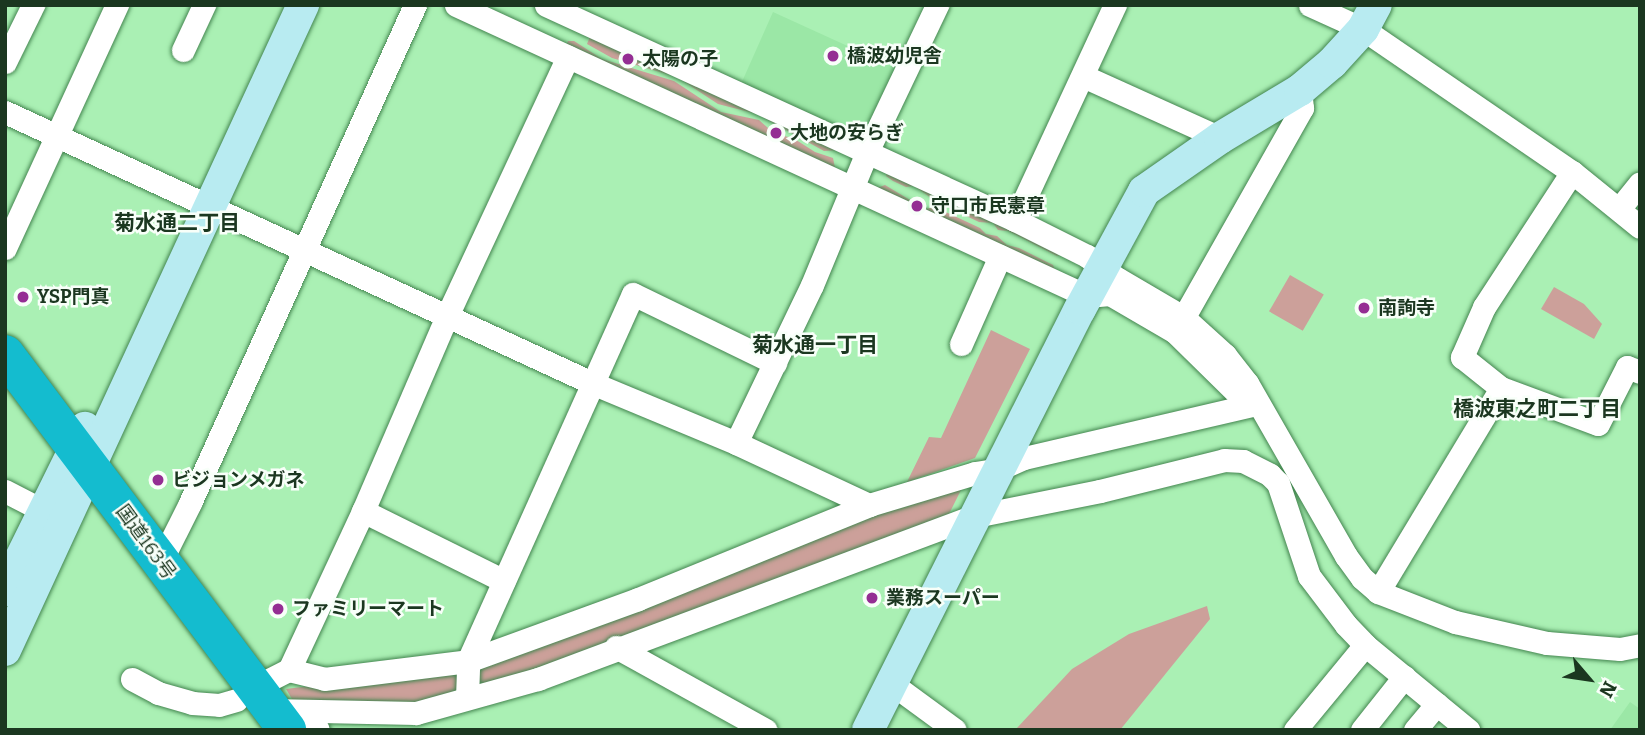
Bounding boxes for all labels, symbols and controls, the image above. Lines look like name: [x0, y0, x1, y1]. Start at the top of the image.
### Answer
place label: 橋波幼児舎: [847, 45, 942, 67]
place label: 太陽の子: [642, 48, 718, 70]
marker: 橋波幼児舎: [825, 48, 841, 64]
marker: 太陽の子: [620, 51, 636, 67]
place label: 大地の安らぎ: [790, 122, 904, 144]
marker: 大地の安らぎ: [768, 125, 784, 141]
place label: 守口市民憲章: [931, 195, 1045, 217]
marker: 守口市民憲章: [909, 198, 925, 214]
district label: 菊水通二丁目: [114, 210, 240, 236]
place label: YSP門真: [37, 286, 109, 308]
marker: YSP門真: [15, 289, 31, 305]
place label: 南詢寺: [1378, 297, 1435, 319]
marker: 南詢寺: [1356, 300, 1372, 316]
district label: 菊水通一丁目: [752, 332, 878, 358]
district label: 橋波東之町二丁目: [1453, 396, 1621, 422]
place label: ビジョンメガネ: [172, 469, 305, 491]
marker: ビジョンメガネ: [150, 472, 166, 488]
street label: 国道163号: [111, 500, 181, 584]
place label: 業務スーパー: [886, 587, 1000, 609]
marker: 業務スーパー: [864, 590, 880, 606]
place label: ファミリーマート: [292, 598, 444, 620]
marker: ファミリーマート: [270, 601, 286, 617]
north arrow: [1554, 644, 1624, 714]
text: N: [1594, 677, 1621, 701]

